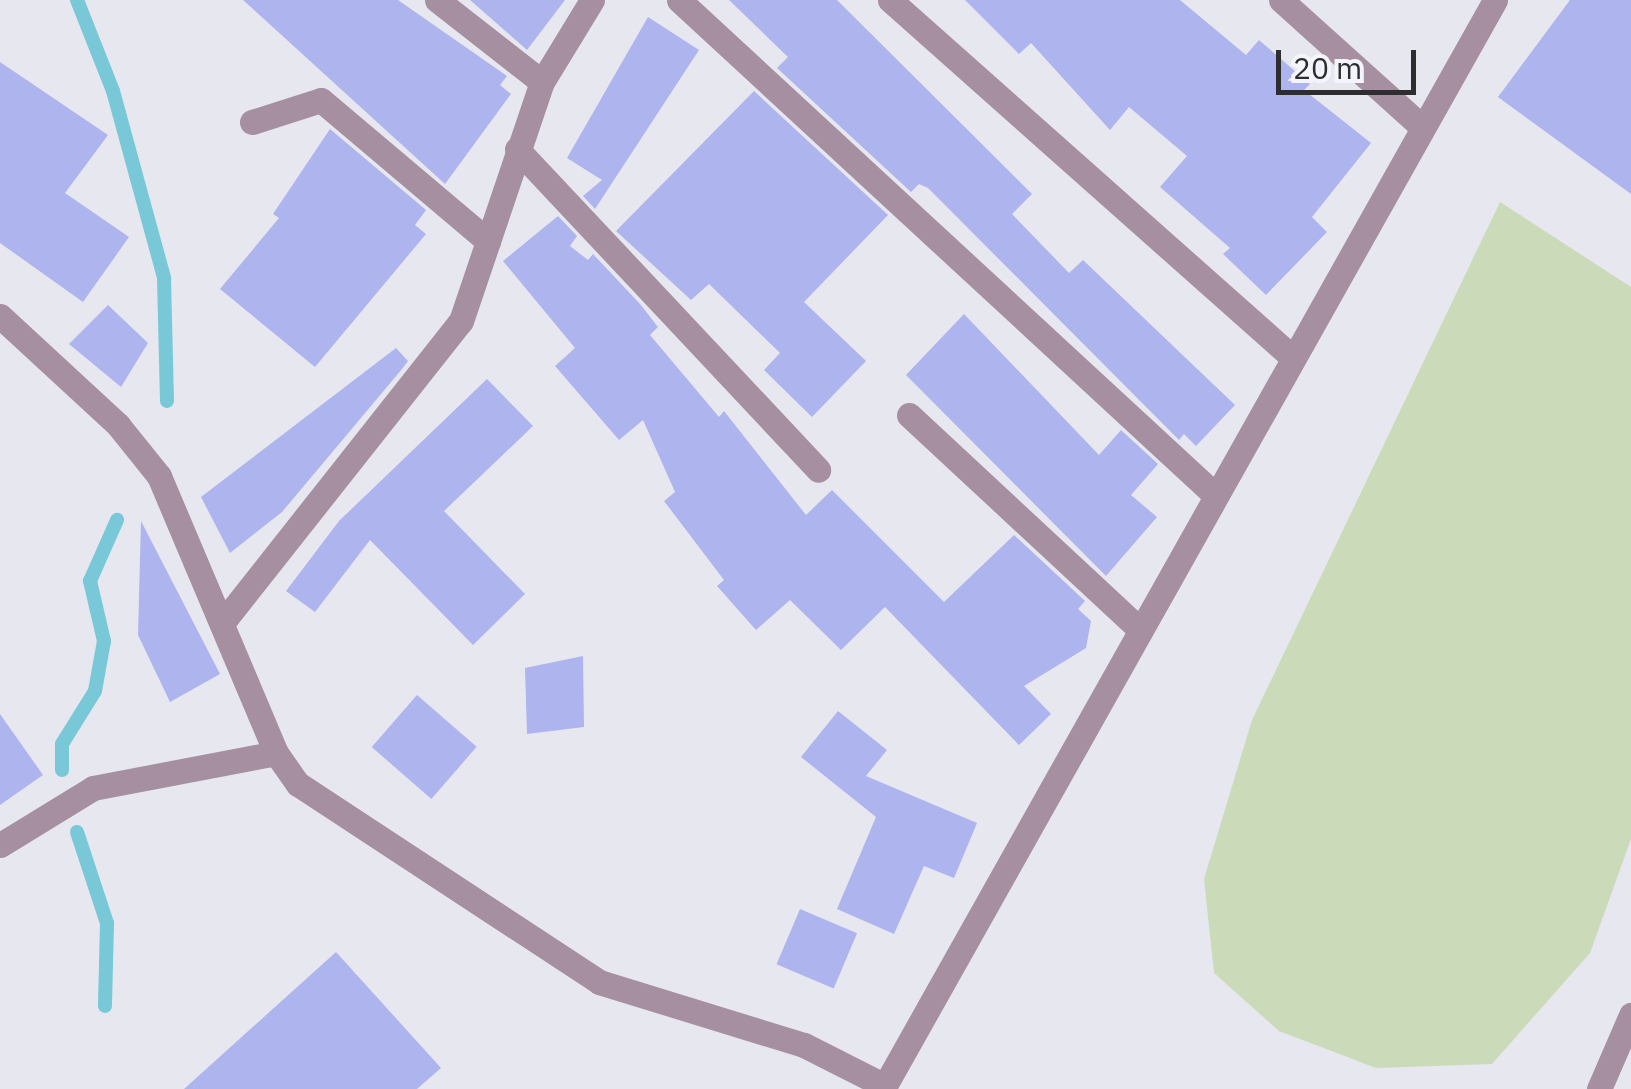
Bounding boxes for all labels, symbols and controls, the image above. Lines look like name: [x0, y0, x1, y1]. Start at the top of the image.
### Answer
scale bar: [1281, 30, 1421, 92]
text: 20 m: [1293, 48, 1362, 87]

